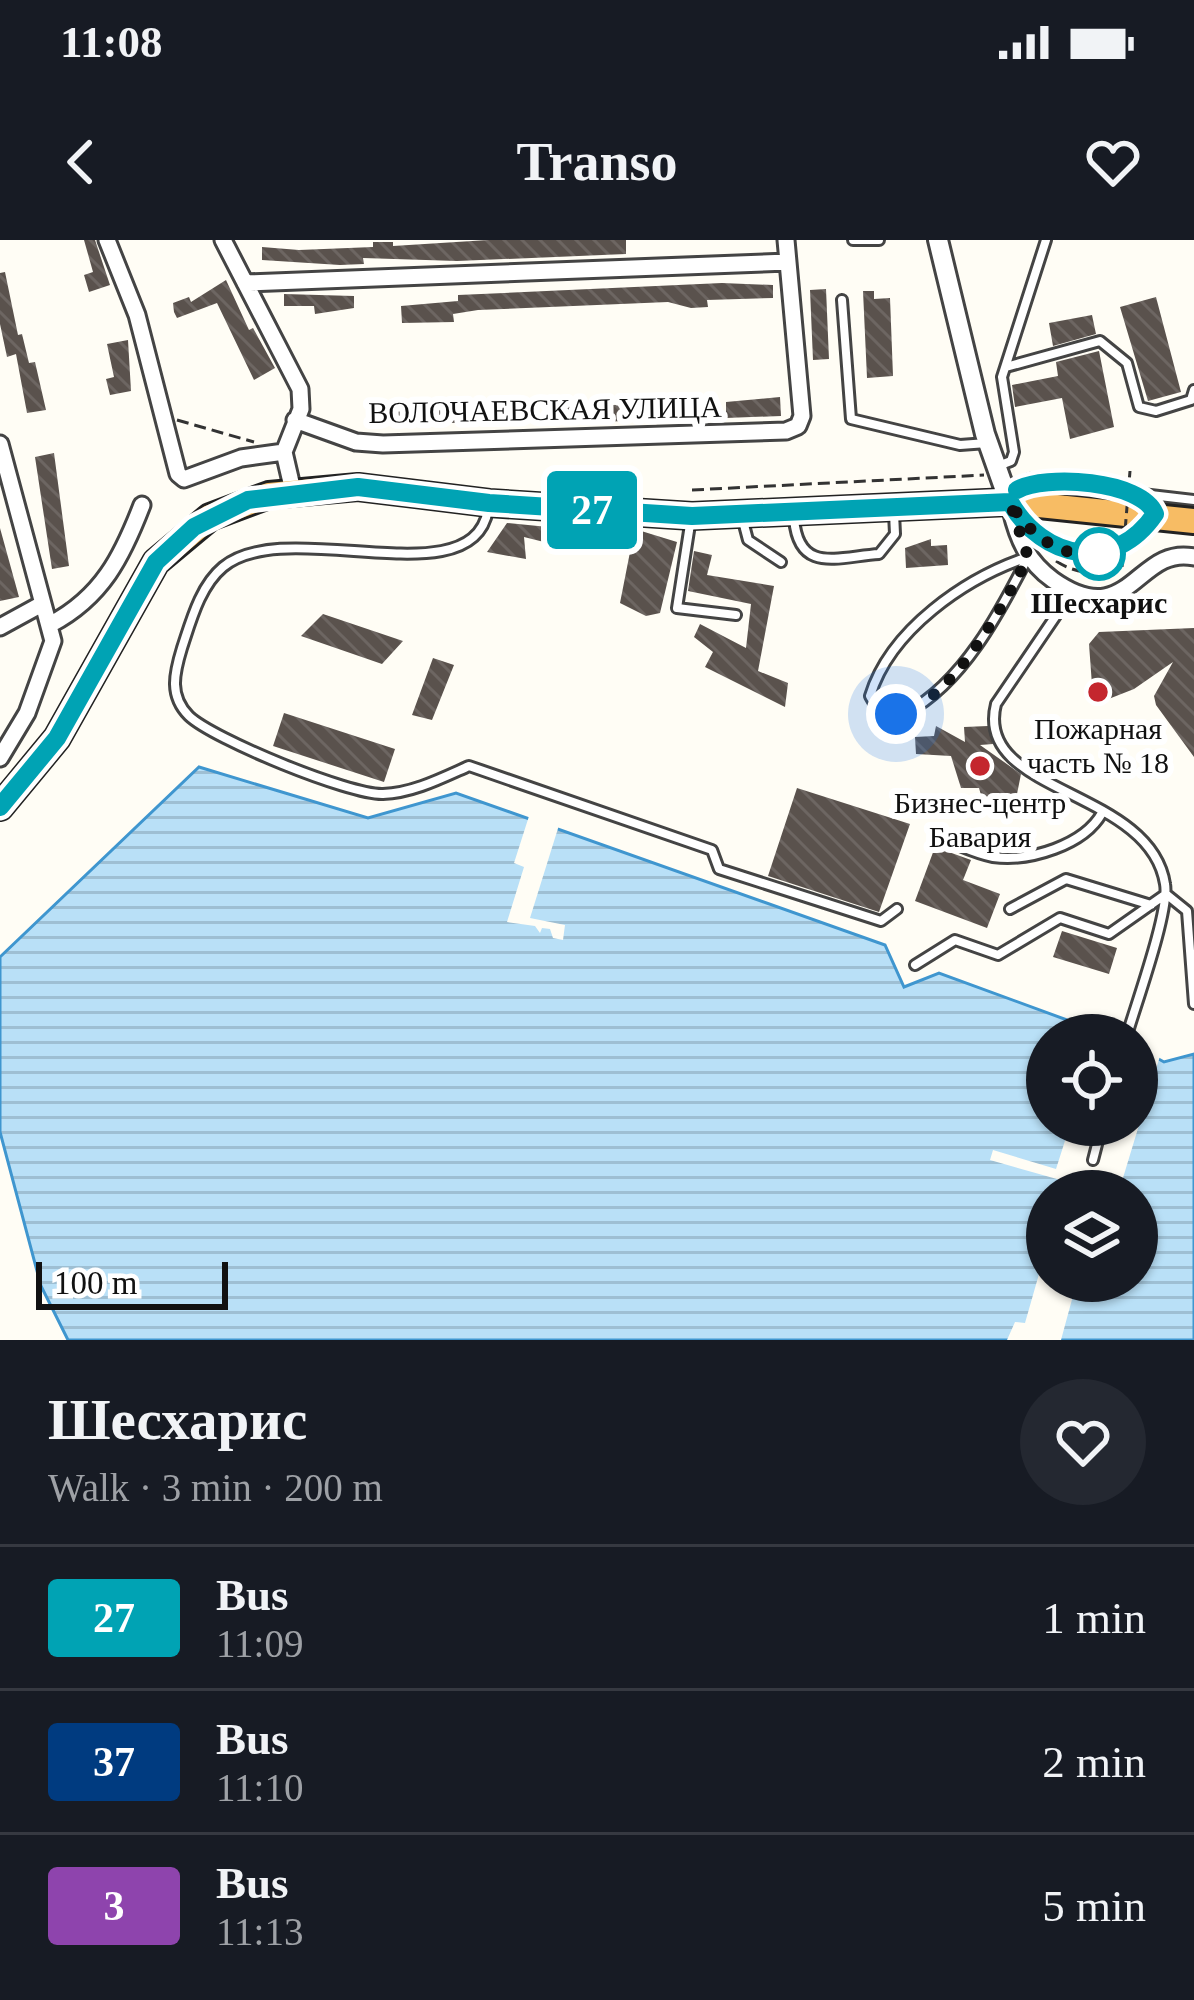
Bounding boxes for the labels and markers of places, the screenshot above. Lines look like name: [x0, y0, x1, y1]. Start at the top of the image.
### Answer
marker: Шесхарис: [1074, 529, 1124, 579]
place label: Шесхарис: [1031, 586, 1167, 619]
marker: Пожарная часть № 18: [1085, 679, 1111, 705]
place label: Пожарная часть № 18: [1027, 712, 1169, 779]
marker: Бизнес-центр Бавария: [967, 753, 993, 779]
place label: Бизнес-центр Бавария: [894, 786, 1066, 853]

